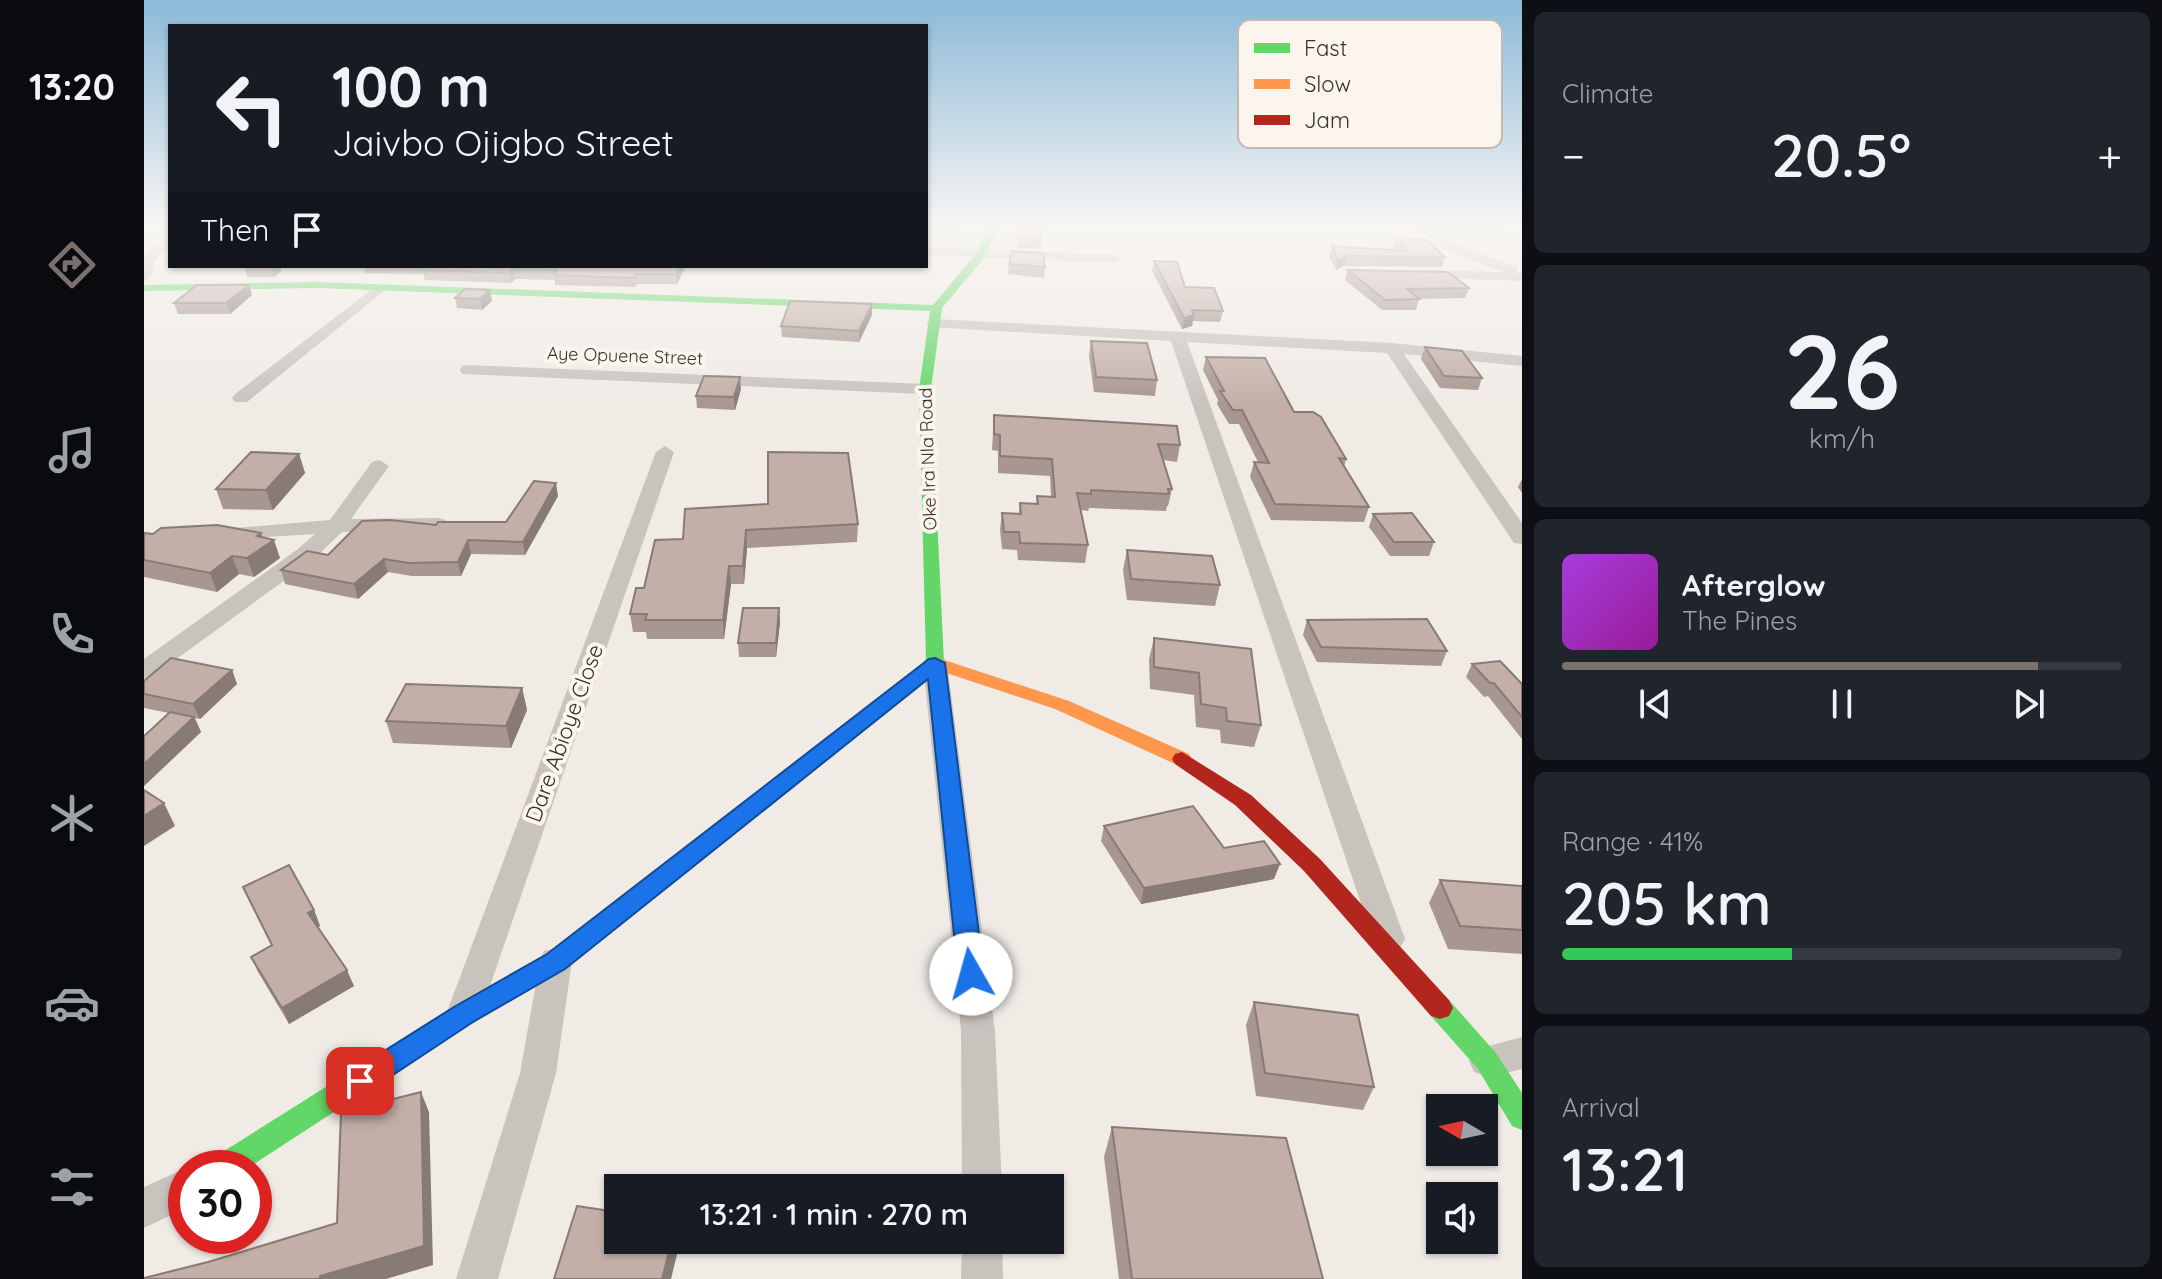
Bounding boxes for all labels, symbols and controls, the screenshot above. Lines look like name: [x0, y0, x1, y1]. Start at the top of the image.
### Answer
legend: [1238, 20, 1502, 148]
text: Fast: [1304, 34, 1347, 62]
text: 100 m: [332, 51, 490, 121]
icon: left: [200, 56, 304, 160]
text: 13:20: [29, 64, 115, 109]
text: Slow: [1304, 70, 1351, 98]
text: Climate: [1562, 77, 1653, 110]
text: Jam: [1304, 106, 1350, 134]
text: 20.5°: [1771, 117, 1911, 192]
text: Jaivbo Ojigbo Street: [332, 120, 674, 165]
text: −: [1562, 128, 1585, 183]
text: +: [2097, 128, 2122, 183]
icon: arrive: [285, 208, 329, 252]
text: Then: [200, 211, 269, 249]
icon: directions: [44, 237, 100, 293]
text: 26: [1784, 305, 1900, 435]
street label: Aye Opuene Street: [547, 341, 703, 370]
street label: Oke Ira Nla Road: [914, 387, 941, 531]
icon: music: [44, 422, 100, 478]
text: km/h: [1809, 422, 1875, 455]
text: Afterglow: [1682, 566, 1825, 604]
text: The Pines: [1682, 604, 1797, 637]
icon: phone: [44, 606, 100, 662]
street label: Dare Abioye Close: [519, 640, 609, 826]
icon: previous: [1633, 682, 1677, 726]
icon: pause: [1820, 682, 1864, 726]
icon: next: [2007, 682, 2051, 726]
icon: climate: [44, 790, 100, 846]
text: Range · 41%: [1562, 825, 1703, 858]
text: 205 km: [1562, 865, 1772, 940]
position arrow: [929, 932, 1013, 1016]
icon: car: [44, 975, 100, 1031]
pin: [326, 1047, 394, 1115]
icon: arrive: [338, 1059, 382, 1103]
text: Arrival: [1562, 1091, 1640, 1124]
north arrow: [1426, 1094, 1498, 1166]
map controls: [1426, 1094, 1498, 1254]
text: 13:21: [1562, 1131, 1688, 1206]
speed limit sign: 30: [168, 1150, 272, 1254]
icon: filters: [44, 1159, 100, 1215]
button: sound: [1426, 1182, 1498, 1254]
text: 13:21 · 1 min · 270 m: [700, 1195, 968, 1233]

